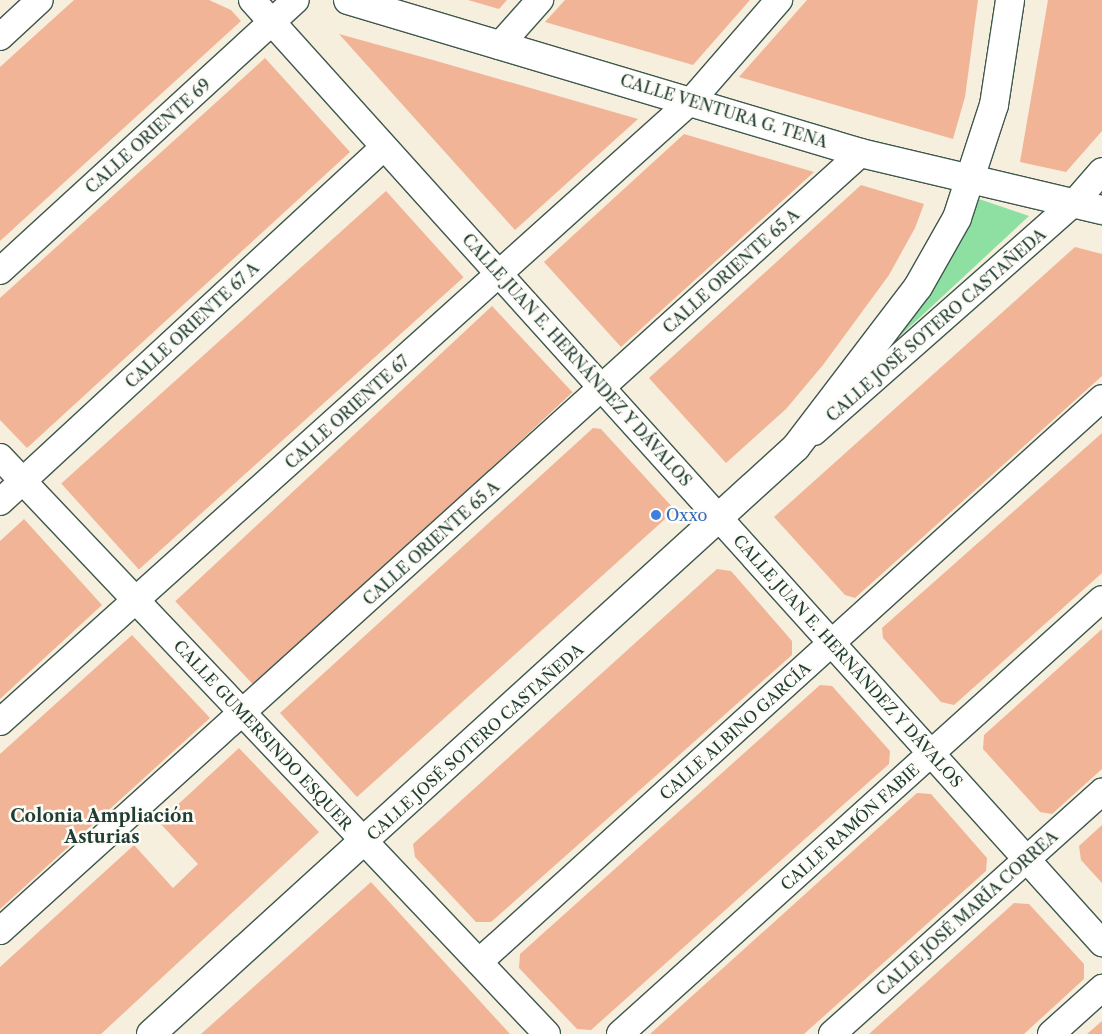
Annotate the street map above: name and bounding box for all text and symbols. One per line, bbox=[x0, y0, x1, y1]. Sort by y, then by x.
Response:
street label: CALLE VENTURA G. TENA bbox=[617, 70, 831, 152]
street label: CALLE ORIENTE 69 bbox=[82, 75, 214, 197]
street label: CALLE ORIENTE 65 A bbox=[659, 205, 803, 337]
street label: CALLE JOSÉ SOTERO CASTAÑEDA bbox=[822, 224, 1050, 426]
street label: CALLE JUAN E. HERNÁNDEZ Y DÁVALOS bbox=[458, 229, 696, 491]
street label: CALLE ORIENTE 67 A bbox=[121, 258, 263, 392]
street label: CALLE ORIENTE 67 bbox=[281, 351, 413, 473]
street label: CALLE ORIENTE 65 A bbox=[359, 477, 503, 609]
place label: Oxxo bbox=[666, 505, 707, 525]
marker: Oxxo bbox=[650, 509, 662, 521]
street label: CALLE JUAN E. HERNÁNDEZ Y DÁVALOS bbox=[729, 530, 967, 792]
street label: CALLE GUMERSINDO ESQUER bbox=[170, 636, 356, 834]
street label: CALLE JOSÉ SOTERO CASTAÑEDA bbox=[363, 640, 587, 844]
street label: CALLE ALBINO GARCÍA bbox=[655, 658, 815, 804]
street label: CALLE RAMÓN FABIE bbox=[777, 760, 923, 894]
district label: Colonia Ampliación Asturias bbox=[10, 806, 194, 849]
street label: CALLE JOSÉ MARÍA CORREA bbox=[872, 826, 1062, 1000]

